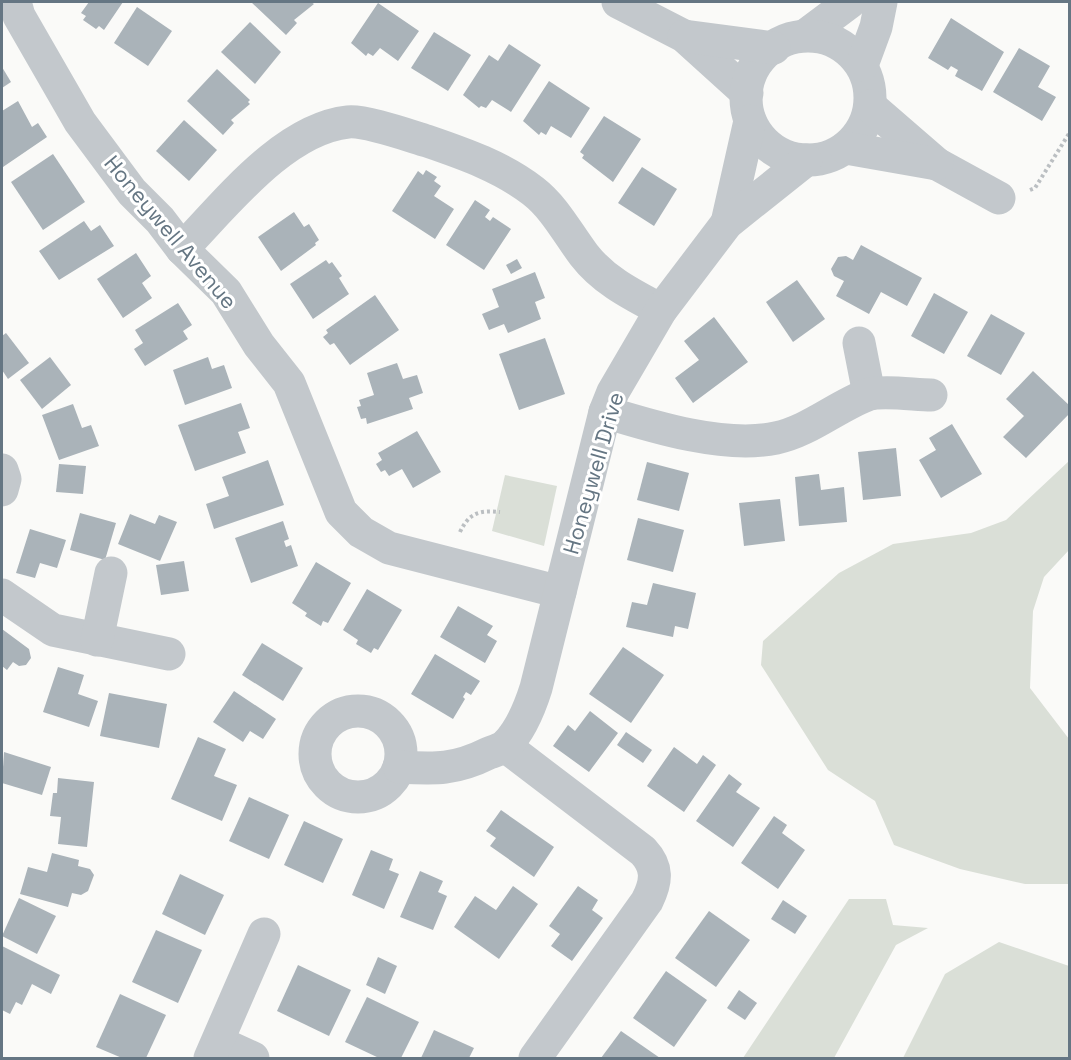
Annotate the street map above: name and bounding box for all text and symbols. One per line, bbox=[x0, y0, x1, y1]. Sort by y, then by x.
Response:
street label: Honeywell Avenue bbox=[98, 149, 244, 315]
street label: Honeywell Drive bbox=[556, 389, 630, 557]

